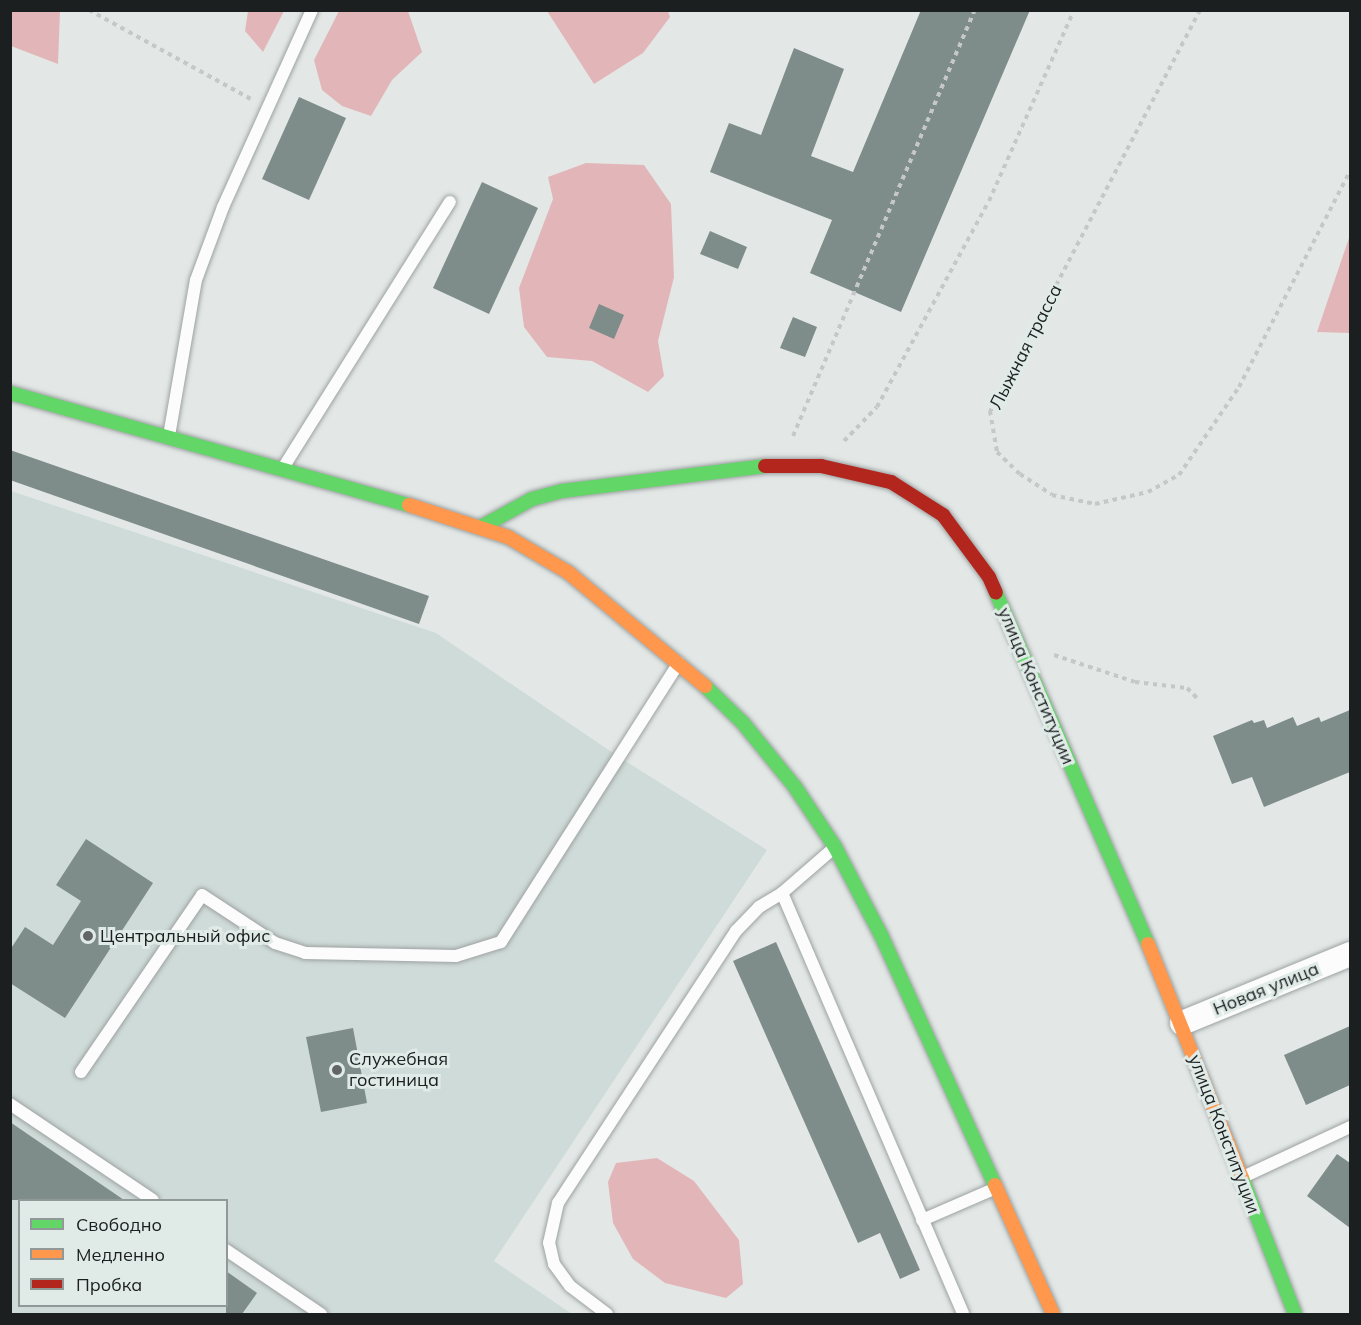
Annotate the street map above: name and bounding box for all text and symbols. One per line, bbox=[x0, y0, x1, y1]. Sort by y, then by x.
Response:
street label: Лыжная трасса bbox=[985, 281, 1067, 413]
street label: улица Конституции bbox=[993, 604, 1079, 768]
place label: Центральный офис bbox=[100, 925, 270, 947]
marker: Центральный офис bbox=[81, 929, 95, 943]
street label: Новая улица bbox=[1210, 958, 1322, 1020]
place label: Служебная гостиница bbox=[349, 1049, 448, 1092]
street label: улица Конституции bbox=[1184, 1051, 1264, 1217]
marker: Служебная гостиница bbox=[330, 1063, 344, 1077]
legend bbox=[18, 1199, 228, 1307]
text: Свободно bbox=[76, 1213, 162, 1236]
text: Медленно bbox=[76, 1243, 165, 1266]
text: Пробка bbox=[76, 1273, 142, 1296]

